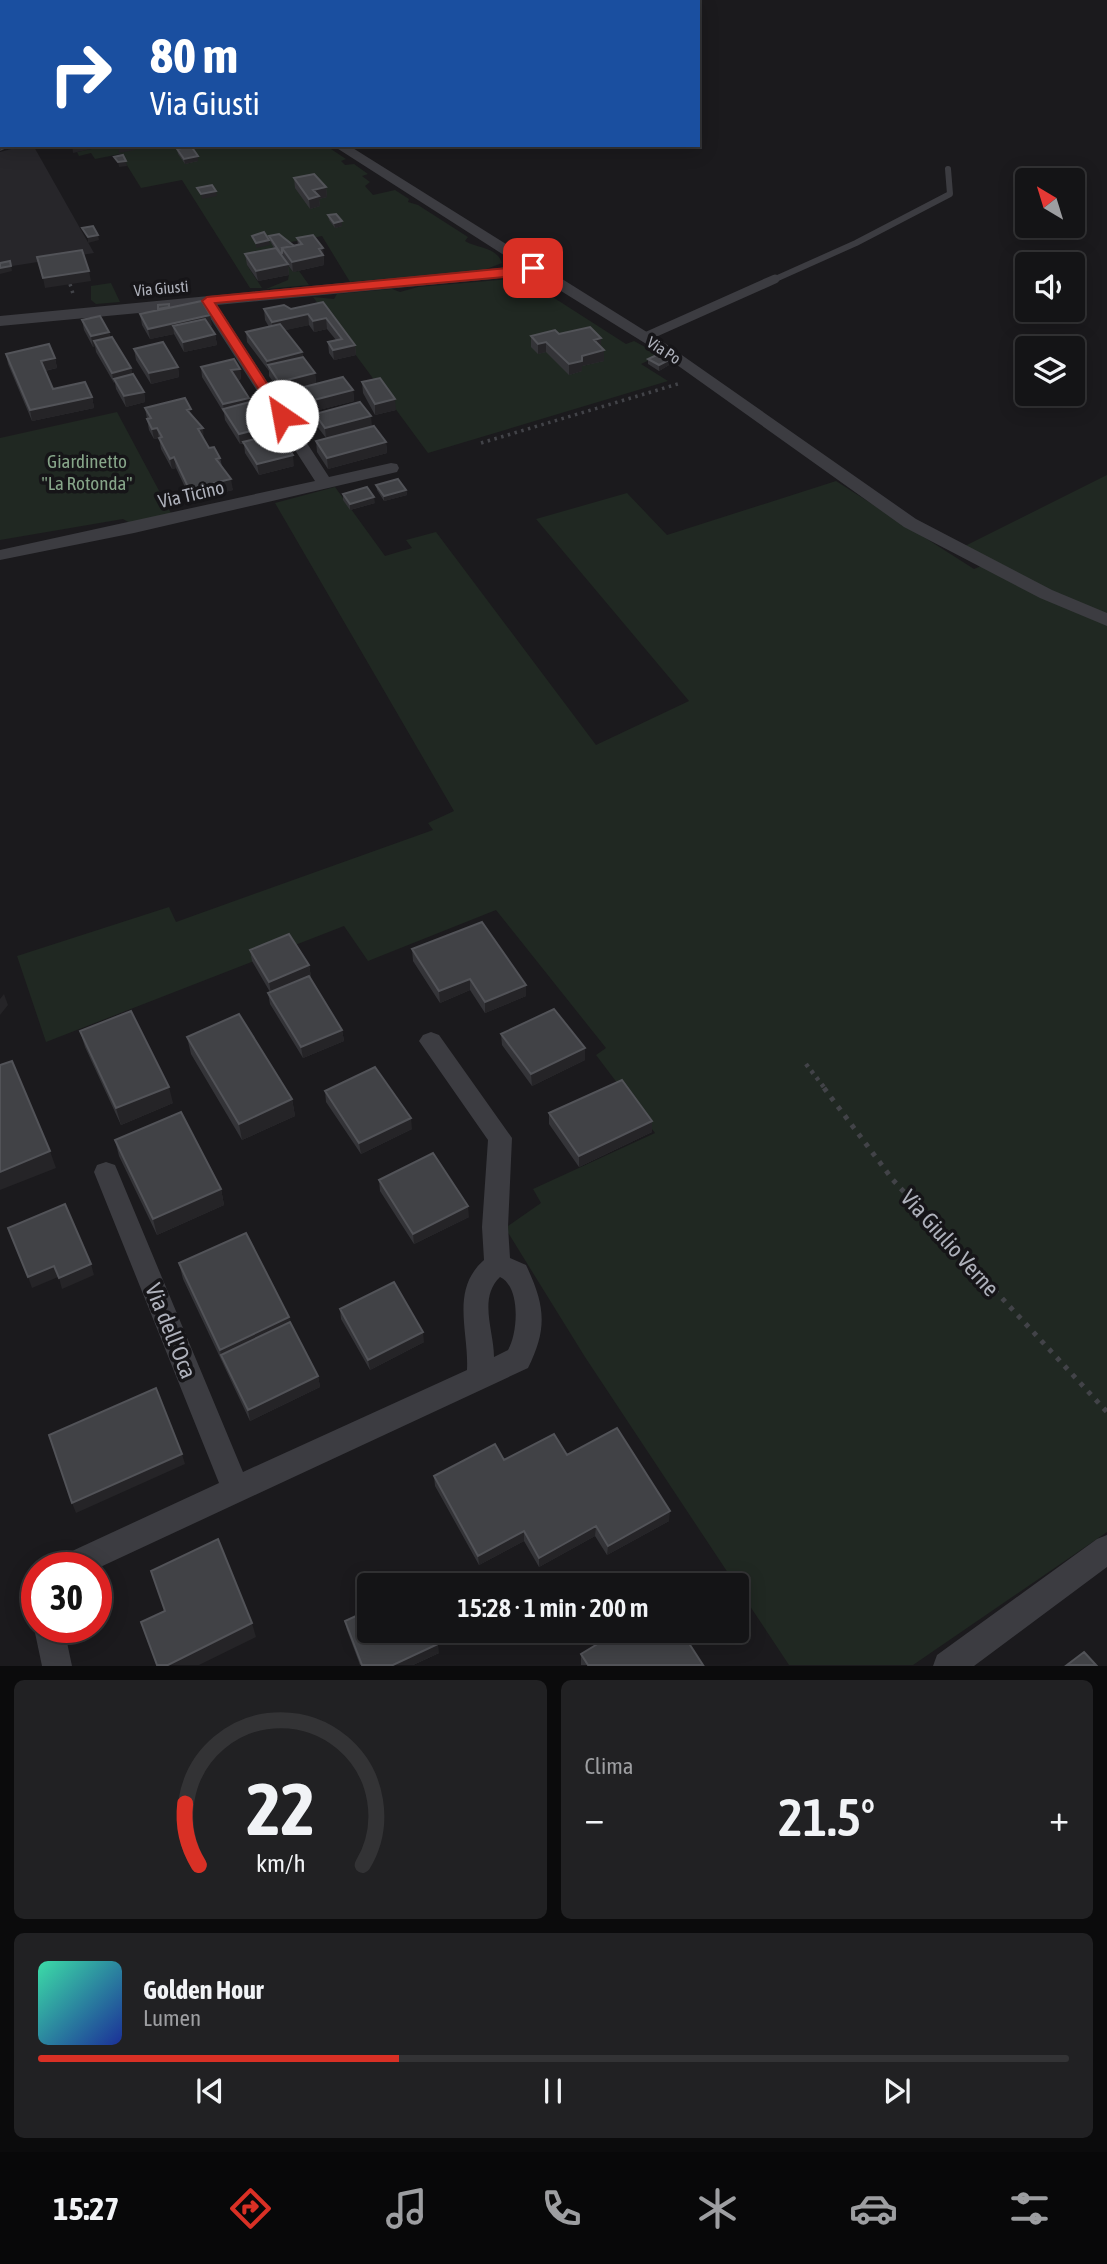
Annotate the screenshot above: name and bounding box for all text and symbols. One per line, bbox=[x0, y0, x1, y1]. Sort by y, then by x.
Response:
text: 80 m bbox=[150, 27, 238, 83]
icon: right bbox=[35, 28, 126, 119]
text: Via Giusti bbox=[150, 85, 260, 122]
north arrow bbox=[1015, 168, 1085, 238]
map controls bbox=[1015, 168, 1085, 406]
pin bbox=[503, 238, 563, 298]
icon: arrive bbox=[514, 249, 552, 287]
button: sound bbox=[1015, 252, 1085, 322]
street label: Via Giusti bbox=[133, 277, 189, 299]
street label: Via Po bbox=[644, 333, 684, 367]
button: layers bbox=[1015, 336, 1085, 406]
position arrow bbox=[245, 379, 319, 453]
park label: Giardinetto "La Rotonda" bbox=[42, 450, 132, 494]
street label: Via Ticino bbox=[156, 476, 226, 512]
street label: Via Giulio Verne bbox=[896, 1185, 1004, 1301]
street label: Via dell'Oca bbox=[140, 1280, 202, 1382]
speed limit sign: 30 bbox=[21, 1552, 112, 1643]
text: 15:28 · 1 min · 200 m bbox=[458, 1593, 648, 1623]
text: Clima bbox=[585, 1753, 634, 1779]
text: 22 bbox=[246, 1768, 314, 1851]
text: 21.5° bbox=[778, 1787, 875, 1847]
text: − bbox=[585, 1796, 604, 1839]
text: + bbox=[1049, 1796, 1069, 1839]
text: km/h bbox=[255, 1849, 305, 1877]
text: Golden Hour bbox=[143, 1975, 263, 2005]
text: Lumen bbox=[143, 2005, 201, 2031]
icon: previous bbox=[191, 2072, 229, 2110]
icon: pause bbox=[534, 2072, 572, 2110]
icon: next bbox=[878, 2072, 916, 2110]
icon: directions bbox=[226, 2184, 275, 2233]
icon: music bbox=[382, 2184, 431, 2233]
icon: phone bbox=[537, 2184, 586, 2233]
icon: climate bbox=[693, 2184, 742, 2233]
icon: car bbox=[849, 2184, 898, 2233]
icon: filters bbox=[1005, 2184, 1054, 2233]
text: 15:27 bbox=[53, 2190, 119, 2227]

